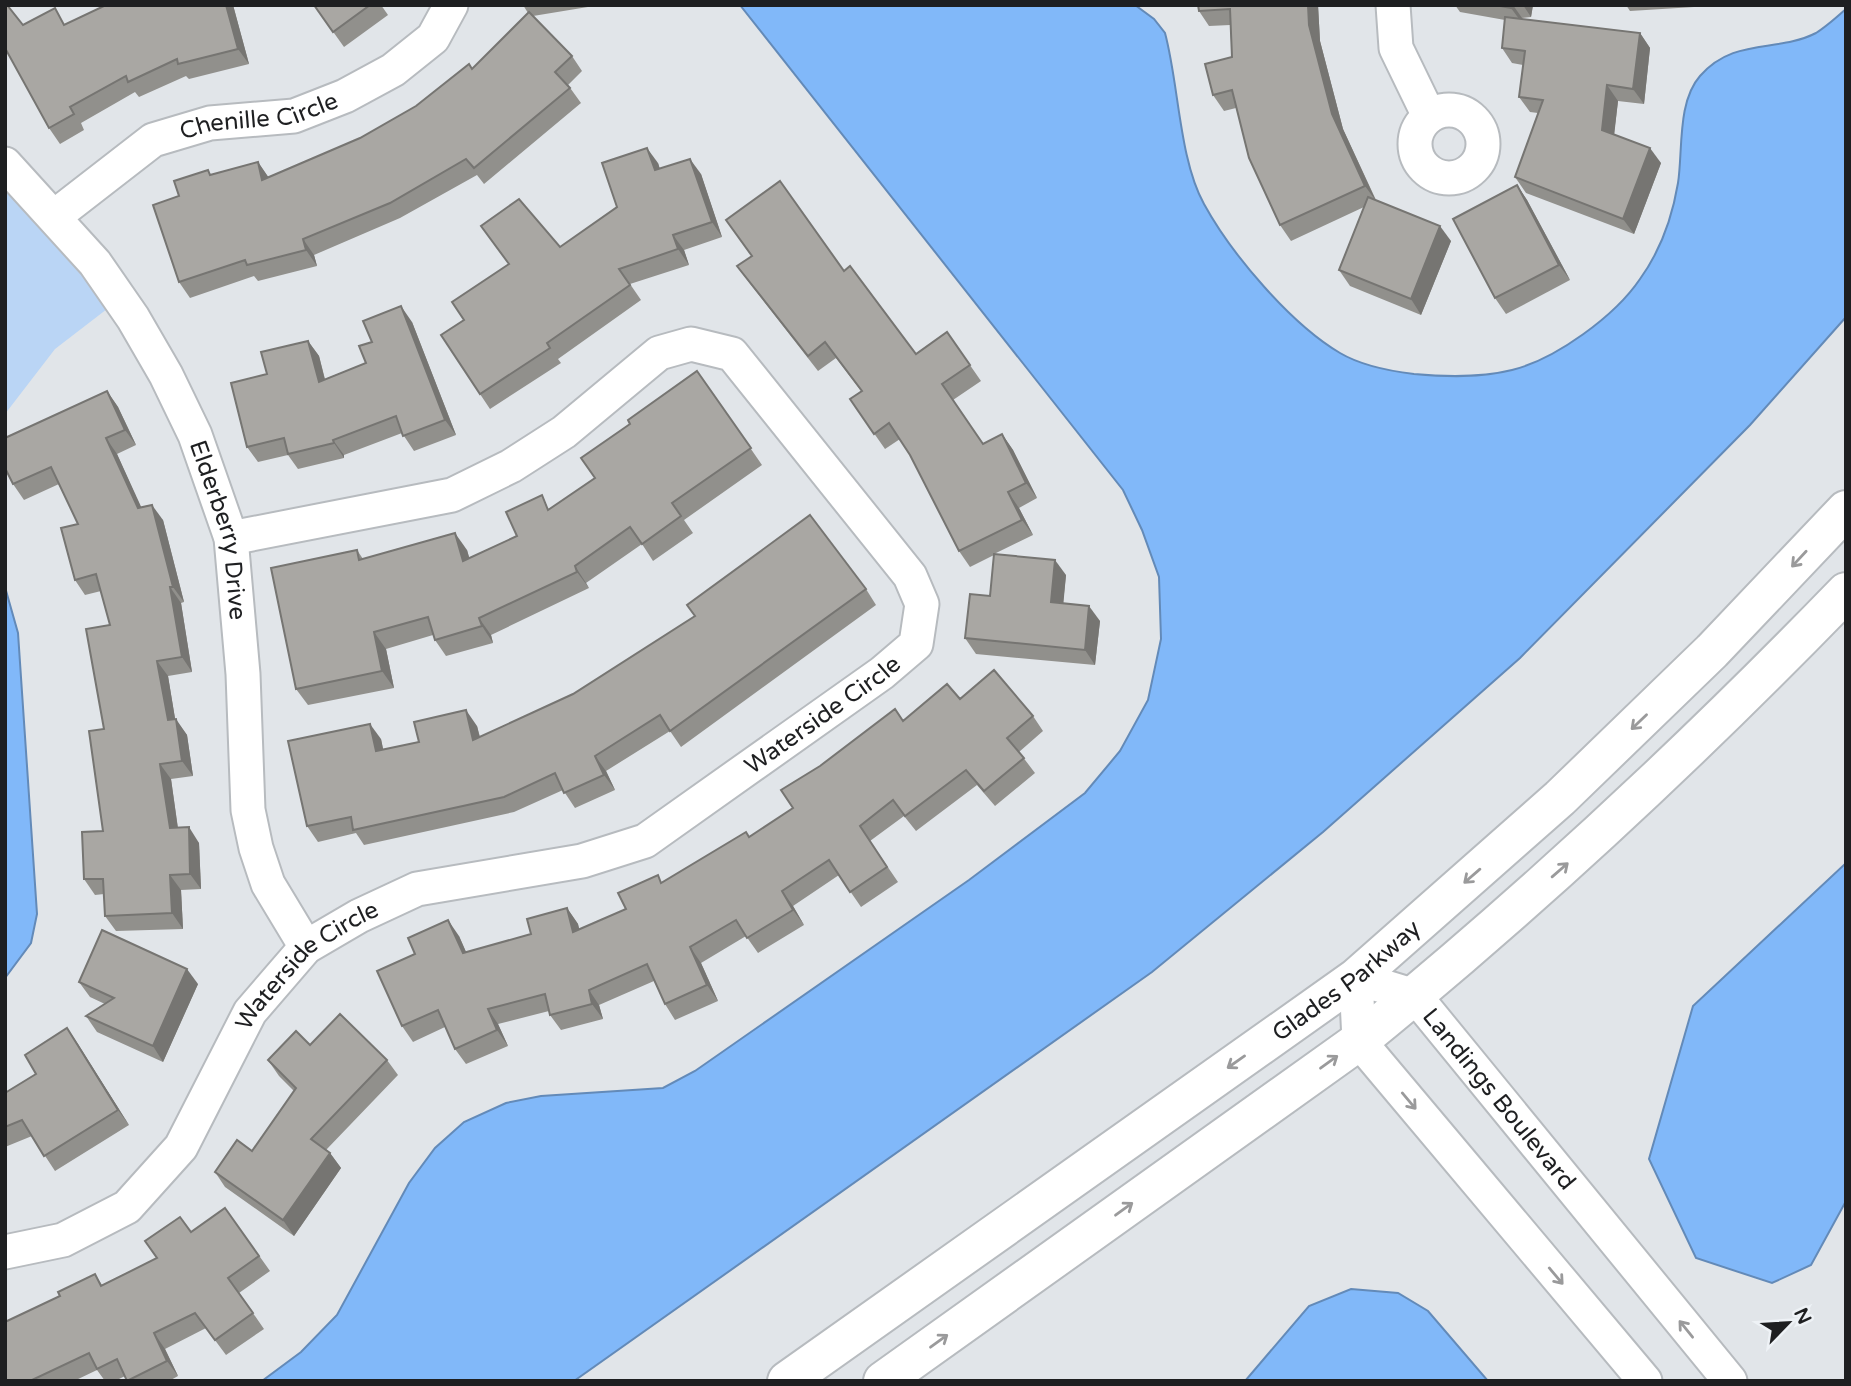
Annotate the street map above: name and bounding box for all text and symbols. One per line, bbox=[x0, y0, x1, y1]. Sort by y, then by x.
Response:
street label: Chenille Circle bbox=[176, 86, 342, 146]
street label: Elderberry Drive bbox=[183, 436, 253, 621]
one-way arrow bbox=[1790, 551, 1807, 568]
street label: Waterside Circle bbox=[739, 649, 906, 780]
one-way arrow bbox=[1631, 713, 1648, 730]
one-way arrow bbox=[1551, 862, 1569, 878]
one-way arrow bbox=[1463, 868, 1481, 884]
street label: Waterside Circle bbox=[229, 895, 383, 1035]
street label: Glades Parkway bbox=[1266, 913, 1426, 1047]
street label: Landings Boulevard bbox=[1416, 1002, 1582, 1196]
one-way arrow bbox=[1227, 1055, 1246, 1069]
one-way arrow bbox=[1319, 1055, 1338, 1070]
one-way arrow bbox=[1402, 1092, 1417, 1110]
one-way arrow bbox=[1114, 1202, 1133, 1216]
one-way arrow bbox=[1548, 1266, 1564, 1284]
north arrow bbox=[1753, 1288, 1823, 1358]
text: N bbox=[1789, 1305, 1816, 1328]
one-way arrow bbox=[1678, 1320, 1694, 1338]
one-way arrow bbox=[929, 1334, 948, 1348]

